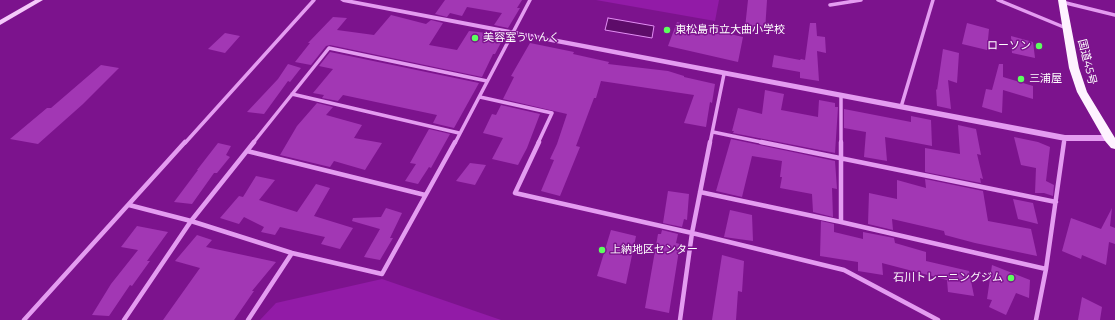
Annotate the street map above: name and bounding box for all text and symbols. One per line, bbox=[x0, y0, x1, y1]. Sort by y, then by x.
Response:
place label: 東松島市立大曲小学校 bbox=[675, 23, 785, 37]
marker: 東松島市立大曲小学校 bbox=[662, 25, 672, 35]
place label: 美容室ういんく bbox=[483, 31, 560, 45]
marker: 美容室ういんく bbox=[470, 33, 480, 43]
street label: 国道45号 bbox=[1075, 38, 1099, 86]
place label: ローソン bbox=[987, 39, 1031, 53]
marker: ローソン bbox=[1034, 41, 1044, 51]
place label: 三浦屋 bbox=[1029, 72, 1062, 86]
marker: 三浦屋 bbox=[1016, 74, 1026, 84]
place label: 上納地区センター bbox=[610, 243, 698, 257]
marker: 上納地区センター bbox=[597, 245, 607, 255]
place label: 石川トレーニングジム bbox=[893, 271, 1003, 285]
marker: 石川トレーニングジム bbox=[1006, 273, 1016, 283]

